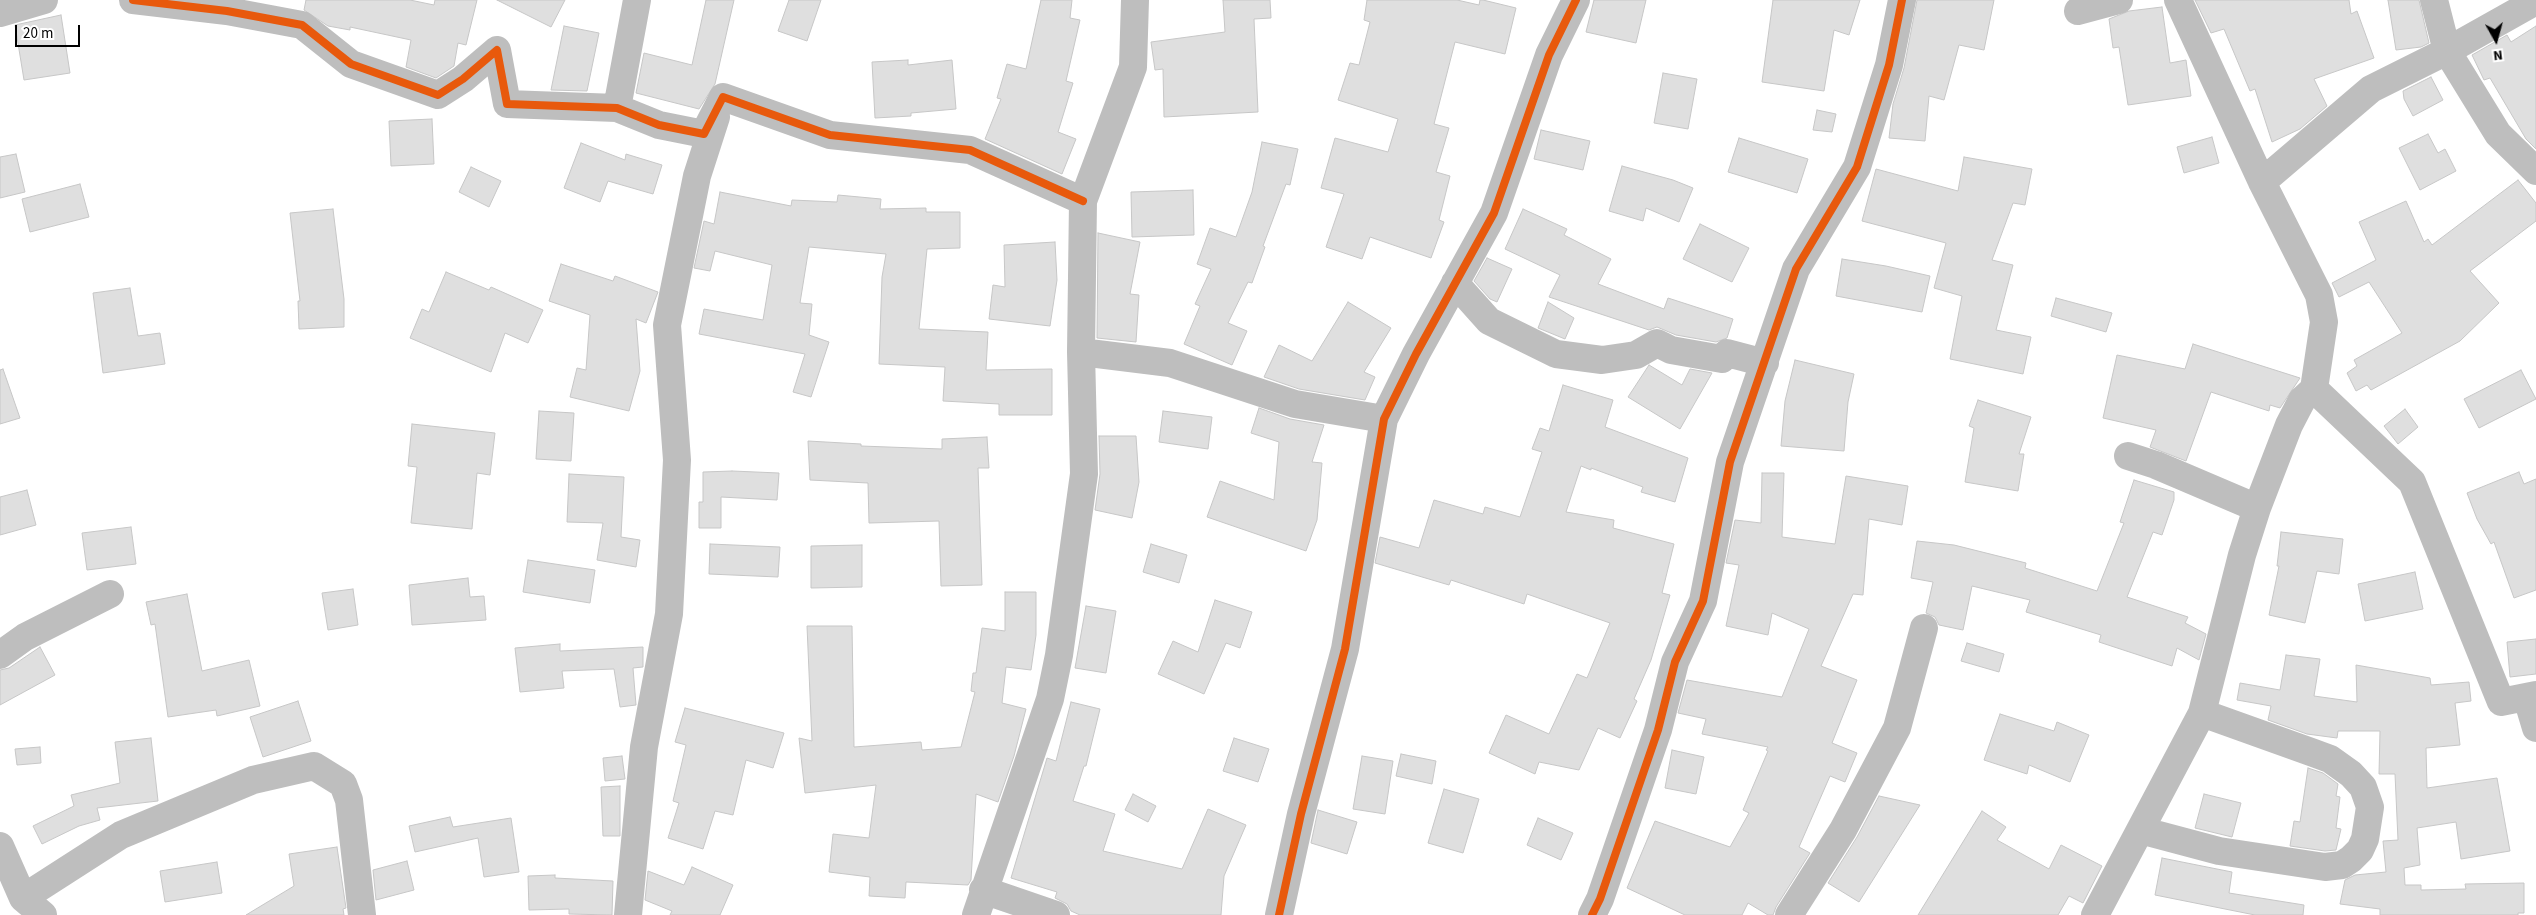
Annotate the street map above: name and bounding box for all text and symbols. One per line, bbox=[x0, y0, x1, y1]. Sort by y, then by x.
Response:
scale bar bbox=[18, 15, 82, 47]
north arrow bbox=[2471, 15, 2521, 65]
text: 20 m bbox=[23, 23, 53, 44]
text: N bbox=[2492, 44, 2504, 65]

